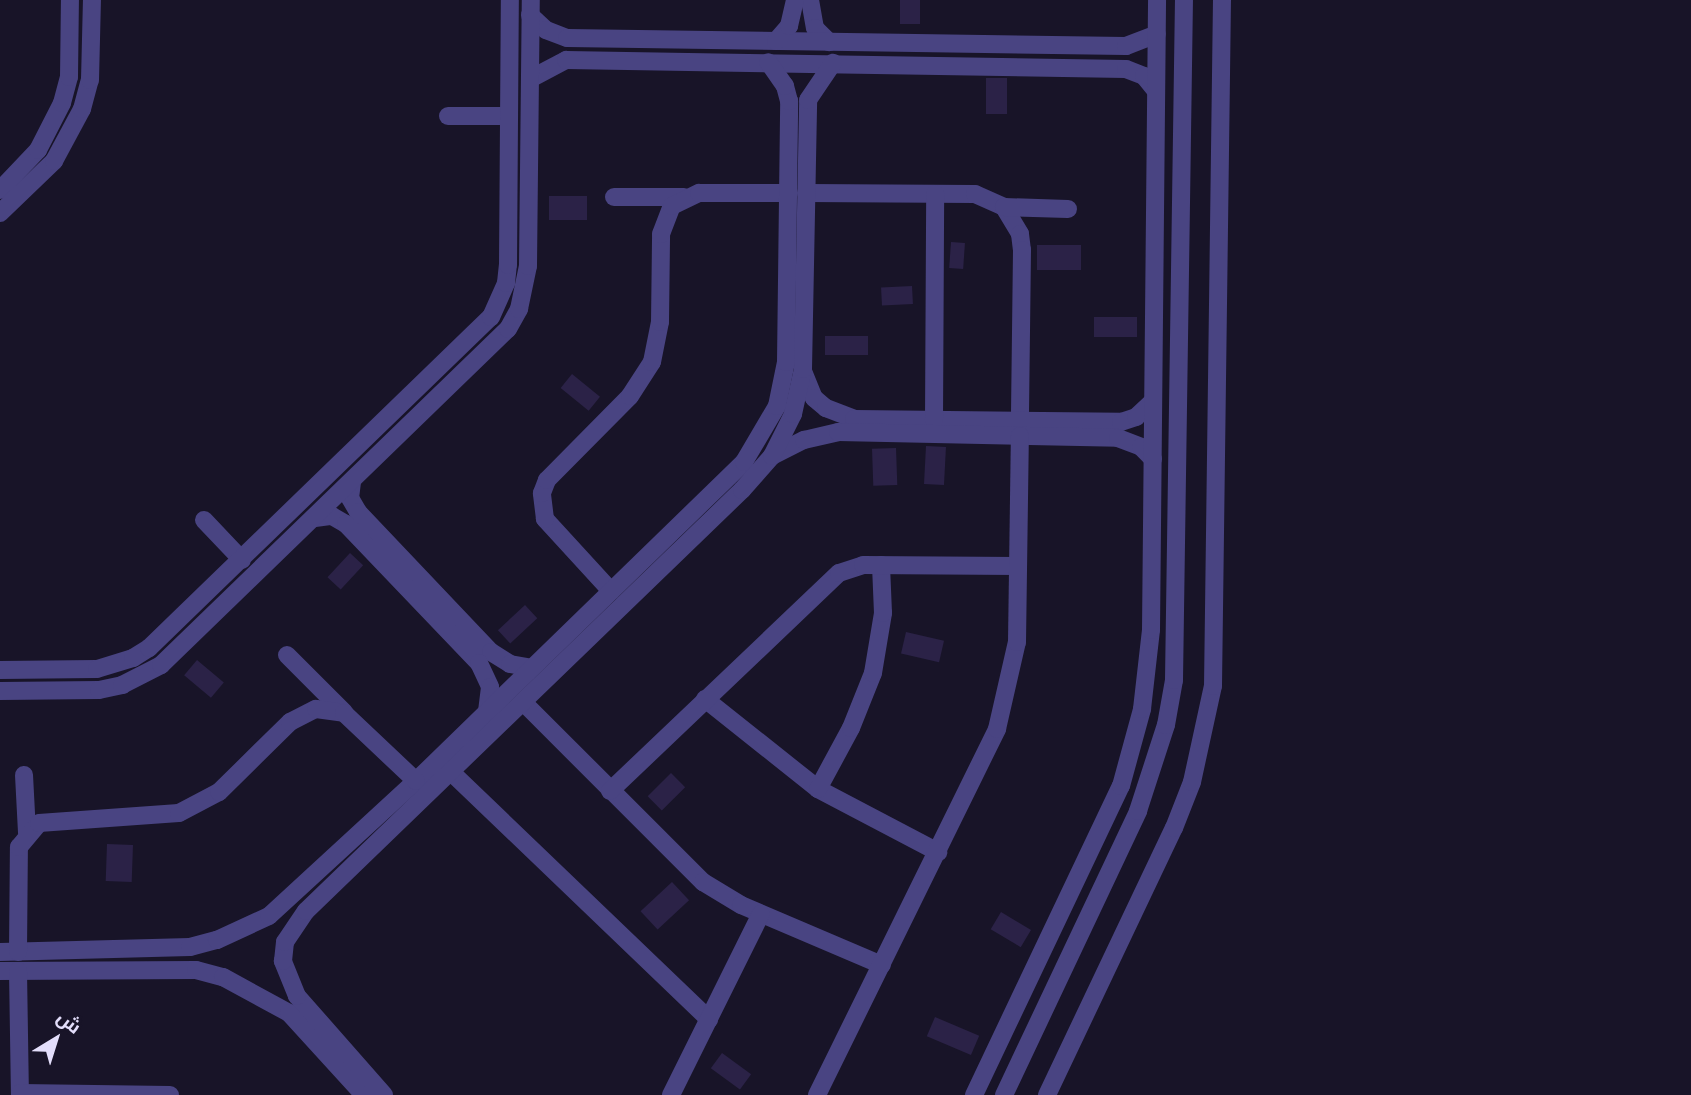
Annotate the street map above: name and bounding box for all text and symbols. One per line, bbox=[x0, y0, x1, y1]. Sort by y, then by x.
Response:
north arrow bbox=[21, 1004, 91, 1074]
text: ش bbox=[51, 1004, 87, 1040]

